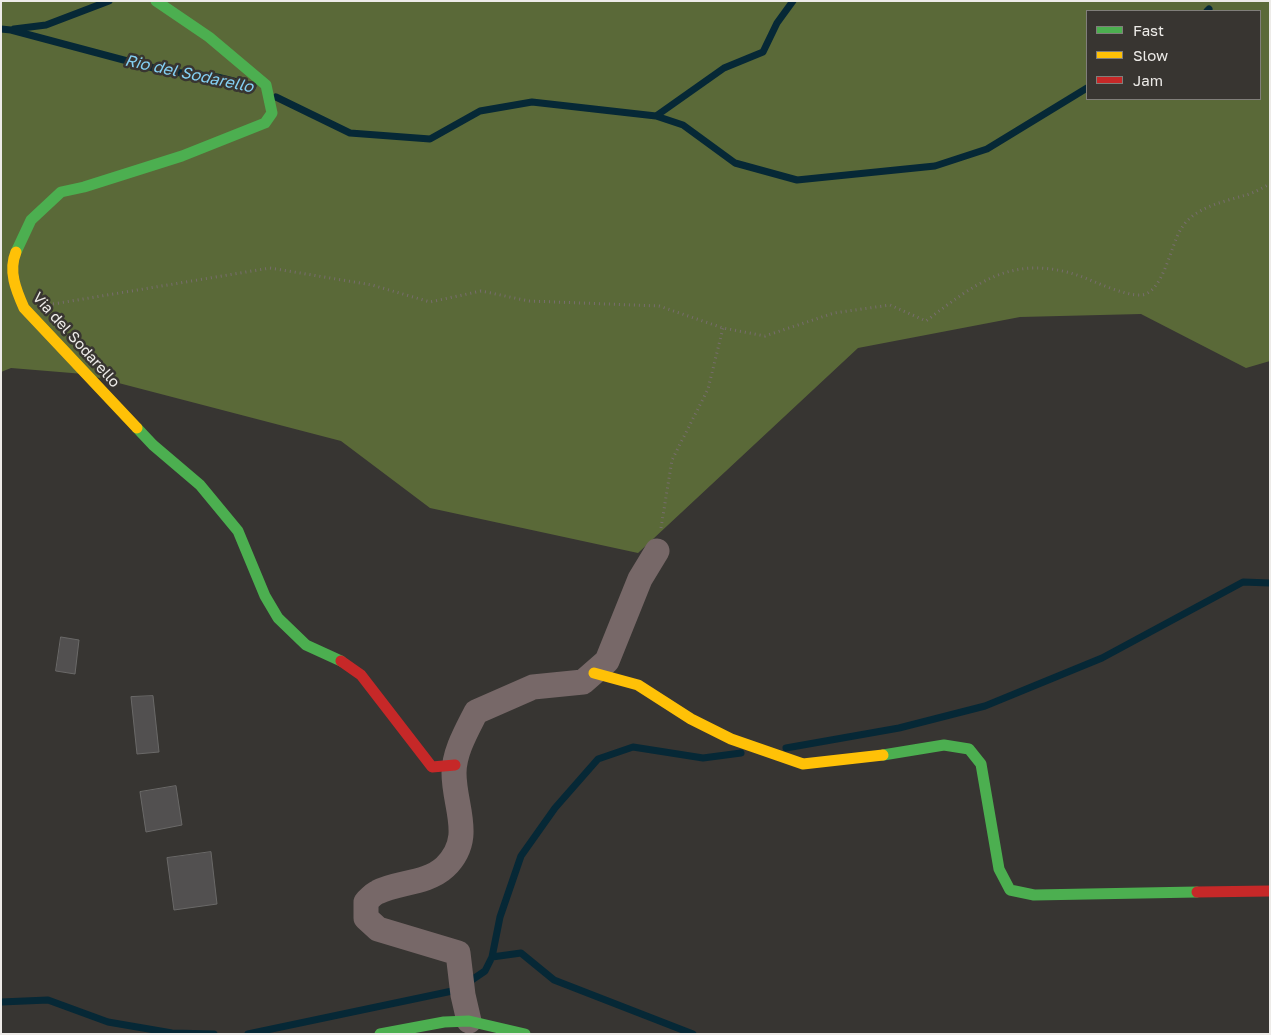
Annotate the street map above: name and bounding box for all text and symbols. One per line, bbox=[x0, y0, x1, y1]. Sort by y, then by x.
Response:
legend bbox=[1086, 10, 1261, 100]
text: Fast bbox=[1133, 21, 1164, 39]
text: Slow bbox=[1133, 46, 1168, 64]
water label: Rio del Sodarello bbox=[123, 51, 255, 97]
text: Jam bbox=[1133, 71, 1163, 89]
street label: Via del Sodarello bbox=[29, 289, 123, 391]

